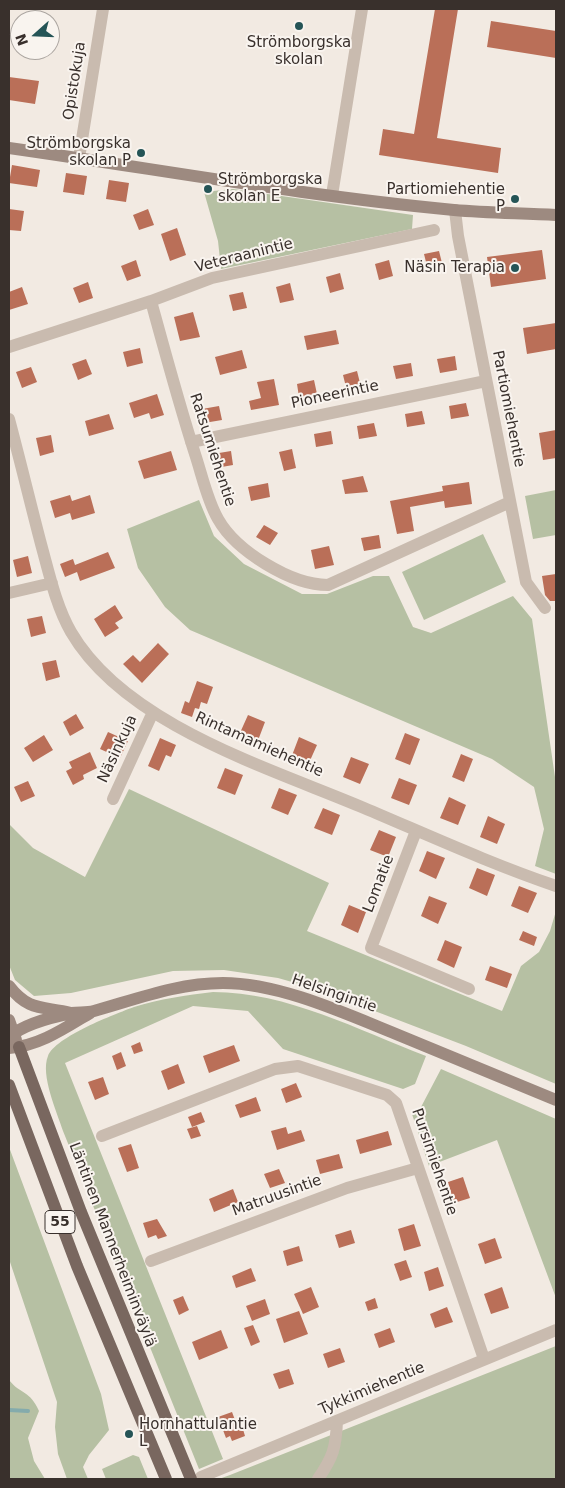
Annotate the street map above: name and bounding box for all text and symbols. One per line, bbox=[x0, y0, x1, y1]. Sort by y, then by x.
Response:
north arrow bbox=[10, 10, 60, 60]
marker: Strömborgska skolan bbox=[293, 20, 305, 32]
text: N bbox=[12, 32, 31, 48]
place label: Strömborgska skolan bbox=[247, 34, 351, 69]
street label: Opistokuja bbox=[60, 40, 90, 122]
place label: Strömborgska skolan P bbox=[26, 135, 131, 170]
marker: Strömborgska skolan P bbox=[135, 147, 147, 159]
place label: Strömborgska skolan E bbox=[218, 171, 323, 206]
place label: Partiomiehentie P bbox=[387, 181, 505, 216]
marker: Strömborgska skolan E bbox=[202, 183, 214, 195]
marker: Partiomiehentie P bbox=[509, 193, 521, 205]
street label: Veteraanintie bbox=[193, 235, 295, 277]
place label: Näsin Terapia bbox=[404, 259, 505, 277]
marker: Näsin Terapia bbox=[509, 262, 521, 274]
street label: Partiomiehentie bbox=[488, 349, 528, 469]
street label: Pioneerintie bbox=[290, 377, 380, 413]
street label: Ratsumiehentie bbox=[185, 391, 239, 509]
street label: Rintamamiehentie bbox=[192, 709, 326, 781]
street label: Näsinkuja bbox=[94, 712, 142, 786]
street label: Lomatie bbox=[360, 853, 398, 915]
street label: Helsingintie bbox=[289, 971, 379, 1017]
street label: Pursimiehentie bbox=[407, 1106, 461, 1218]
street label: Läntinen Mannerheiminväylä bbox=[65, 1140, 159, 1350]
street label: Matruusintie bbox=[230, 1171, 324, 1221]
road number: 55 bbox=[45, 1210, 75, 1234]
street label: Tykkimiehentie bbox=[317, 1359, 427, 1419]
place label: Hornhattulantie L bbox=[139, 1416, 257, 1451]
marker: Hornhattulantie L bbox=[123, 1428, 135, 1440]

